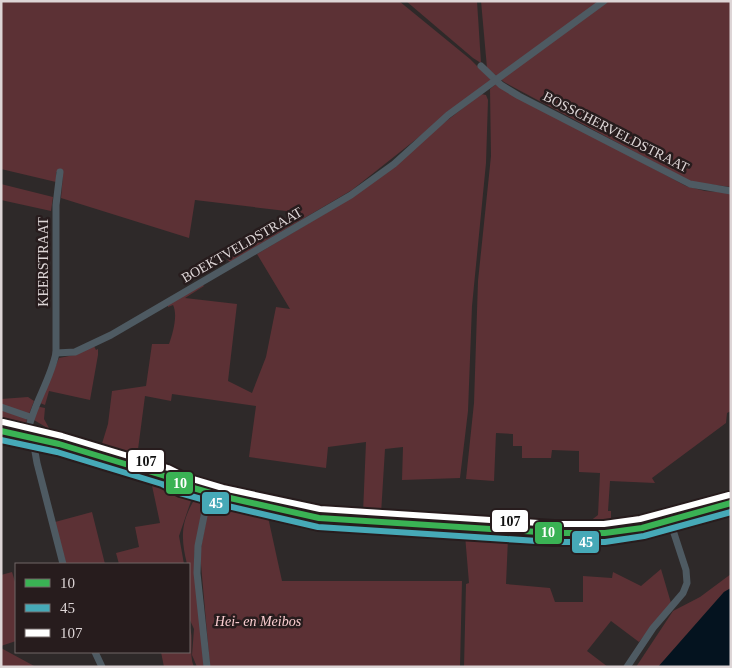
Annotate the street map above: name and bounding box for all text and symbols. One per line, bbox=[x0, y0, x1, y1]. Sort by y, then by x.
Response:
street label: BOSSCHERVELDSTRAAT bbox=[541, 89, 692, 176]
street label: BOEKTVELDSTRAAT bbox=[179, 204, 305, 286]
street label: KEERSTRAAT bbox=[36, 217, 51, 307]
line badge: 107 bbox=[127, 449, 165, 473]
text: 107 bbox=[136, 454, 157, 469]
line badge: 10 bbox=[165, 471, 194, 495]
text: 10 bbox=[173, 476, 187, 491]
line badge: 45 bbox=[201, 491, 230, 515]
text: 45 bbox=[209, 496, 223, 511]
line badge: 107 bbox=[491, 509, 529, 533]
text: 107 bbox=[500, 514, 521, 529]
line badge: 10 bbox=[534, 521, 563, 545]
text: 10 bbox=[541, 525, 555, 540]
line badge: 45 bbox=[571, 530, 600, 554]
text: 45 bbox=[579, 535, 593, 550]
legend bbox=[15, 563, 190, 653]
text: 10 bbox=[60, 575, 75, 591]
text: 45 bbox=[60, 600, 75, 616]
park label: Hei- en Meibos bbox=[214, 614, 302, 629]
text: 107 bbox=[60, 625, 83, 641]

